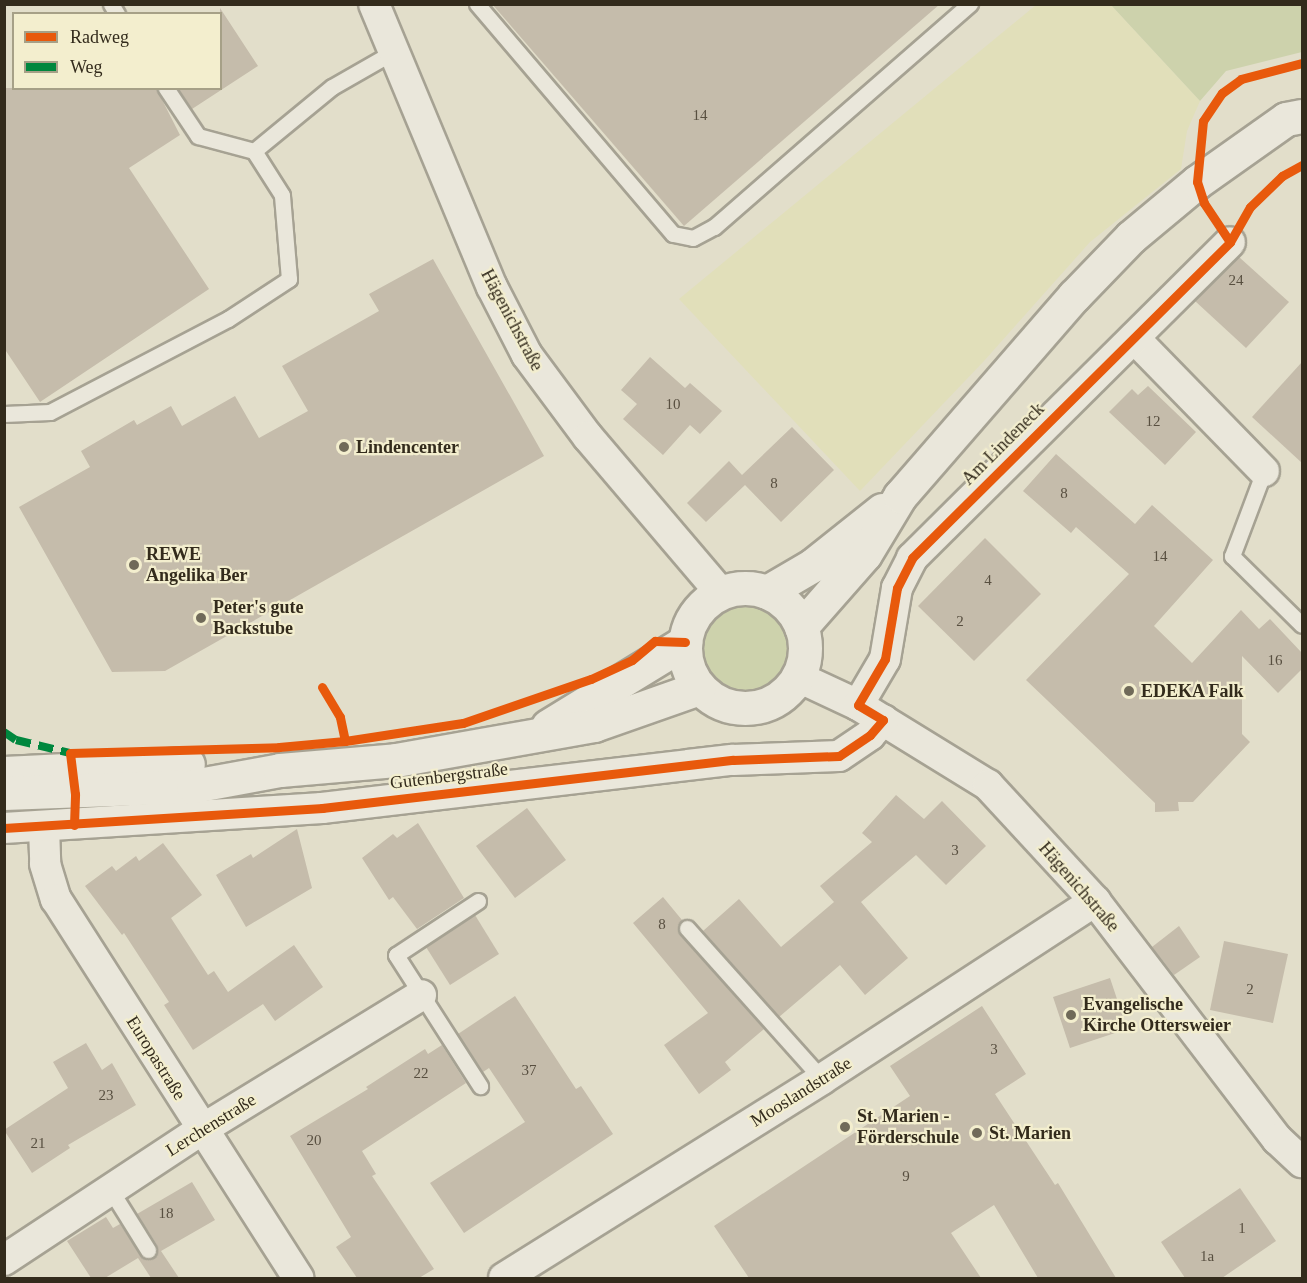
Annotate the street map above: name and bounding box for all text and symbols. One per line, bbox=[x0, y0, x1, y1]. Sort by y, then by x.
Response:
legend bbox=[12, 12, 222, 90]
text: Radweg bbox=[70, 27, 129, 47]
text: Weg bbox=[70, 57, 103, 77]
house number: 14 bbox=[692, 107, 708, 125]
street label: Hägenichstraße bbox=[476, 266, 548, 374]
house number: 24 bbox=[1228, 272, 1244, 290]
house number: 10 bbox=[666, 396, 680, 414]
street label: Am Lindeneck bbox=[957, 398, 1049, 490]
house number: 12 bbox=[1146, 413, 1160, 431]
place label: Lindencenter bbox=[356, 436, 459, 458]
marker: Lindencenter bbox=[337, 440, 351, 454]
house number: 8 bbox=[770, 475, 778, 493]
house number: 8 bbox=[1060, 485, 1068, 503]
place label: REWE Angelika Ber bbox=[146, 544, 247, 586]
house number: 14 bbox=[1152, 548, 1168, 566]
marker: REWE Angelika Ber bbox=[127, 558, 141, 572]
house number: 4 bbox=[984, 572, 992, 590]
place label: Peter's gute Backstube bbox=[213, 597, 303, 640]
marker: Peter's gute Backstube bbox=[194, 611, 208, 625]
house number: 2 bbox=[956, 613, 964, 631]
house number: 16 bbox=[1268, 652, 1282, 670]
place label: EDEKA Falk bbox=[1141, 680, 1245, 702]
marker: EDEKA Falk bbox=[1122, 684, 1136, 698]
street label: Gutenbergstraße bbox=[389, 758, 509, 794]
street label: Hägenichstraße bbox=[1034, 838, 1124, 936]
house number: 3 bbox=[951, 842, 959, 860]
house number: 8 bbox=[658, 916, 666, 934]
house number: 2 bbox=[1246, 981, 1254, 999]
place label: Evangelische Kirche Ottersweier bbox=[1083, 994, 1231, 1036]
marker: Evangelische Kirche Ottersweier bbox=[1064, 1008, 1078, 1022]
street label: Europastraße bbox=[122, 1012, 190, 1104]
house number: 3 bbox=[990, 1041, 998, 1059]
street label: Mooslandstraße bbox=[747, 1052, 855, 1132]
house number: 37 bbox=[522, 1062, 536, 1080]
house number: 22 bbox=[414, 1065, 428, 1083]
house number: 23 bbox=[98, 1087, 114, 1105]
street label: Lerchenstraße bbox=[162, 1089, 260, 1161]
place label: St. Marien - Förderschule bbox=[857, 1106, 959, 1148]
marker: St. Marien - Förderschule bbox=[838, 1120, 852, 1134]
place label: St. Marien bbox=[989, 1122, 1071, 1144]
marker: St. Marien bbox=[970, 1126, 984, 1140]
house number: 20 bbox=[306, 1132, 322, 1150]
house number: 21 bbox=[30, 1135, 46, 1153]
house number: 9 bbox=[902, 1168, 910, 1186]
house number: 18 bbox=[158, 1205, 174, 1223]
house number: 1 bbox=[1238, 1220, 1246, 1238]
house number: 1a bbox=[1200, 1248, 1214, 1266]

